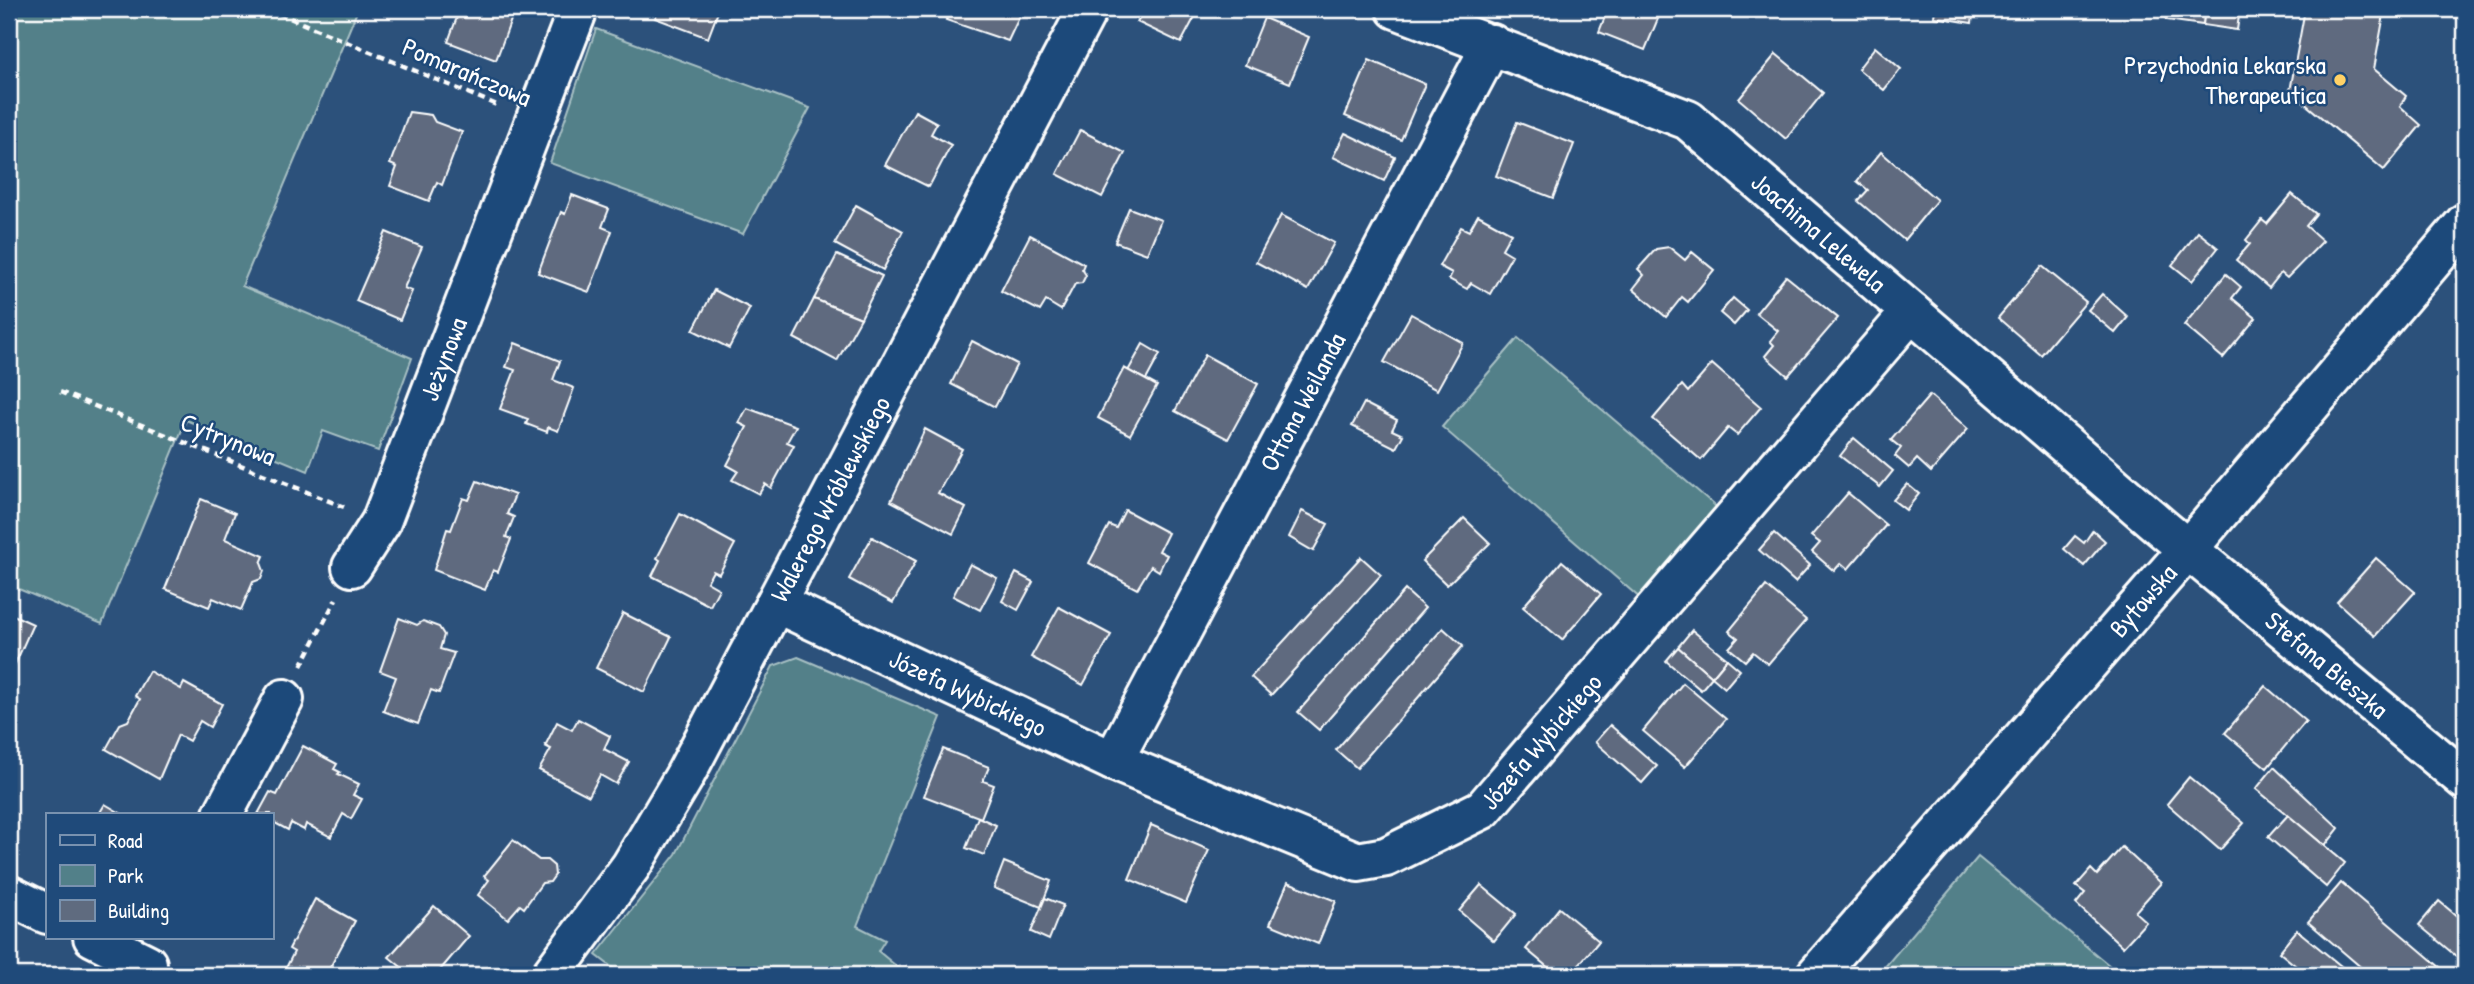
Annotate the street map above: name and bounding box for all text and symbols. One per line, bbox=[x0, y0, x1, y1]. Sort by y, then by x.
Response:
street label: Pomarańczowa bbox=[397, 29, 537, 114]
place label: Przychodnia Lekarska Therapeutica bbox=[2124, 47, 2326, 112]
marker: Przychodnia Lekarska Therapeutica bbox=[2332, 72, 2348, 88]
street label: Joachima Lelewela bbox=[1744, 164, 1894, 300]
street label: Jeżynowa bbox=[411, 312, 475, 406]
street label: Ottona Weilanda bbox=[1251, 326, 1353, 477]
street label: Walerego Wróblewskiego bbox=[761, 390, 898, 608]
street label: Cytrynowa bbox=[175, 404, 281, 473]
street label: Bytowska bbox=[2101, 556, 2184, 644]
street label: Stefana Bieszka bbox=[2258, 603, 2396, 726]
street label: Józefa Wybickiego bbox=[884, 641, 1052, 744]
street label: Józefa Wybickiego bbox=[1472, 665, 1609, 817]
legend bbox=[46, 813, 273, 939]
text: Road bbox=[108, 826, 142, 855]
text: Park bbox=[108, 861, 143, 890]
text: Building bbox=[108, 896, 169, 925]

